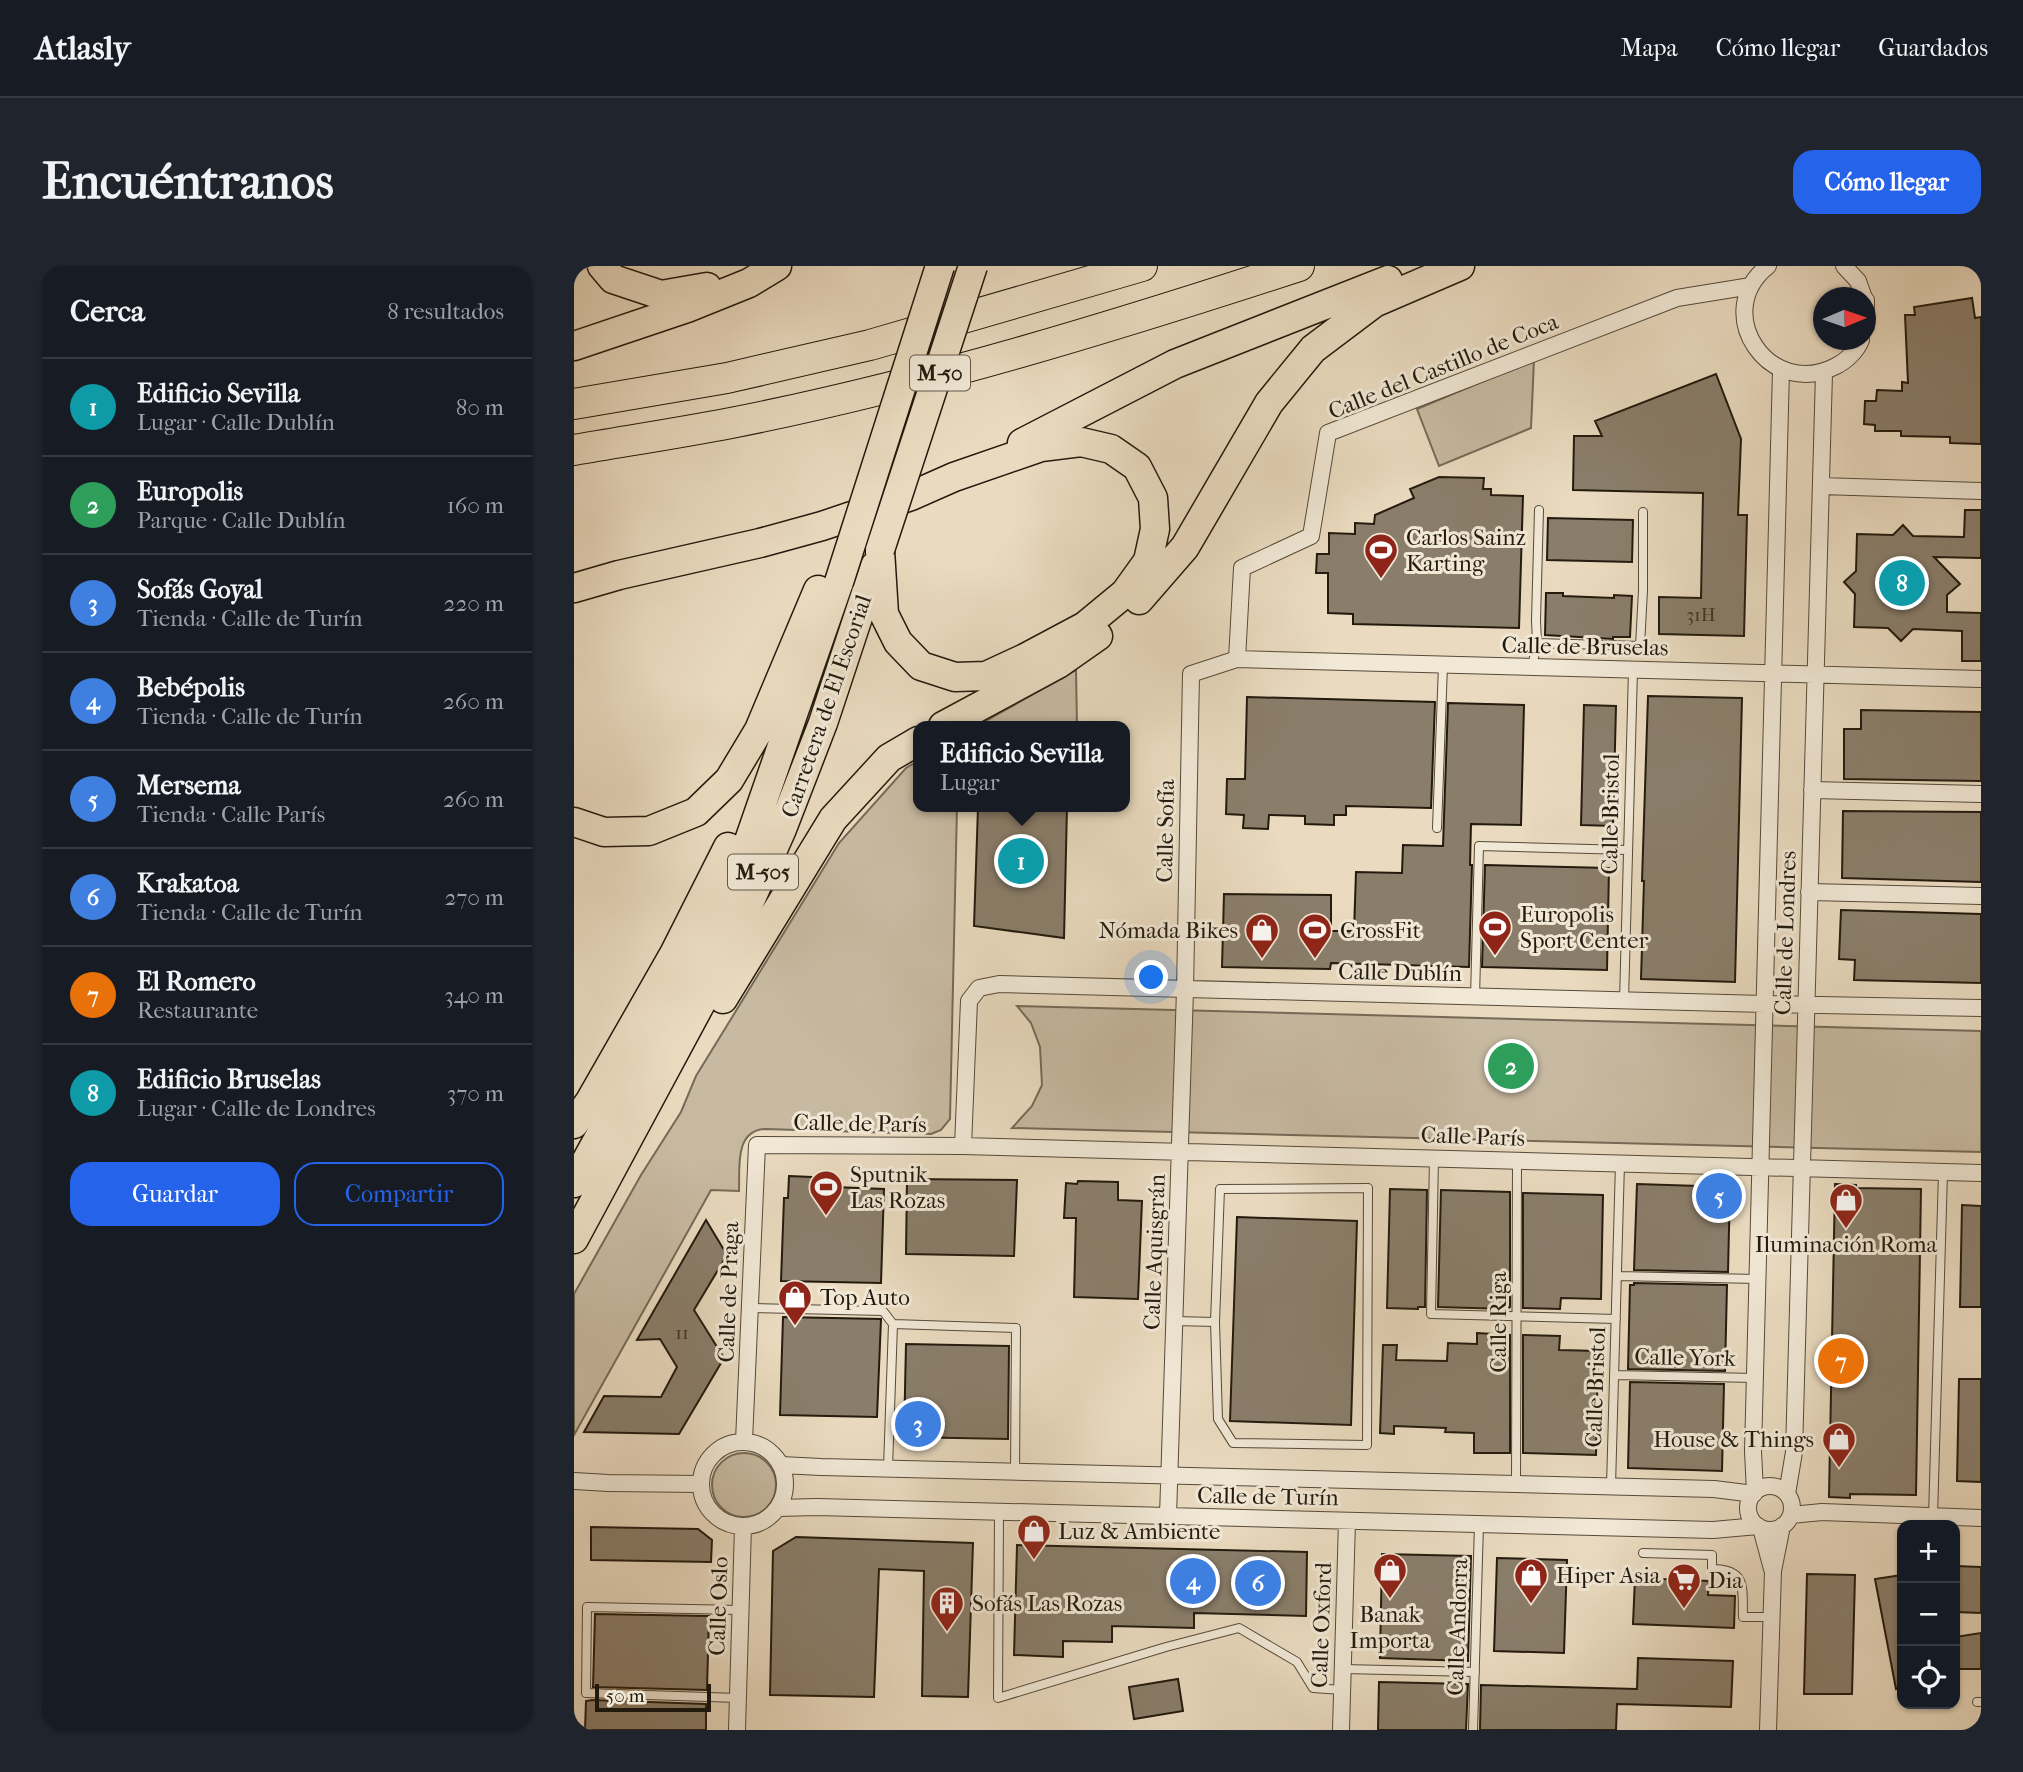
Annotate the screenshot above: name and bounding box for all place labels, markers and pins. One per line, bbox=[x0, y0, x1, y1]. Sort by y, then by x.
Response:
place label: Carlos Sainz Karting bbox=[1406, 524, 1526, 577]
sports icon: Carlos Sainz Karting bbox=[1362, 531, 1400, 580]
pin: 8 bbox=[1879, 557, 1925, 609]
pin: 1 bbox=[998, 835, 1044, 887]
place label: Europolis Sport Center bbox=[1520, 901, 1649, 954]
sports icon: Europolis Sport Center bbox=[1476, 908, 1514, 957]
shop icon: Nómada Bikes bbox=[1243, 911, 1281, 960]
sports icon: CrossFit bbox=[1296, 911, 1334, 960]
place label: Nómada Bikes bbox=[1098, 917, 1238, 944]
place label: CrossFit bbox=[1340, 917, 1421, 944]
pin: 2 bbox=[1488, 1040, 1534, 1092]
place label: Sputnik Las Rozas bbox=[850, 1161, 945, 1214]
sports icon: Sputnik Las Rozas bbox=[807, 1168, 845, 1217]
pin: 5 bbox=[1696, 1170, 1742, 1222]
shop icon: Iluminación Roma bbox=[1827, 1181, 1865, 1230]
place label: Iluminación Roma bbox=[1755, 1231, 1938, 1258]
shop icon: Top Auto bbox=[776, 1278, 814, 1327]
place label: Top Auto bbox=[820, 1284, 910, 1311]
pin: 7 bbox=[1818, 1335, 1864, 1387]
pin: 3 bbox=[895, 1398, 941, 1450]
shop icon: House & Things bbox=[1820, 1420, 1858, 1469]
place label: House & Things bbox=[1653, 1426, 1814, 1453]
shop icon: Luz & Ambiente bbox=[1015, 1512, 1053, 1561]
place label: Luz & Ambiente bbox=[1058, 1518, 1220, 1545]
shop icon: Banak Importa bbox=[1371, 1551, 1409, 1600]
pin: 4 bbox=[1170, 1555, 1216, 1607]
shop icon: Hiper Asia bbox=[1512, 1556, 1550, 1605]
pin: 6 bbox=[1235, 1557, 1281, 1609]
supermarket icon: Dia bbox=[1665, 1561, 1703, 1610]
place label: Hiper Asia bbox=[1556, 1562, 1661, 1589]
place label: Dia bbox=[1708, 1567, 1743, 1594]
building icon: Sofás Las Rozas bbox=[928, 1584, 966, 1633]
place label: Sofás Las Rozas bbox=[972, 1590, 1122, 1617]
place label: Banak Importa bbox=[1350, 1601, 1431, 1654]

